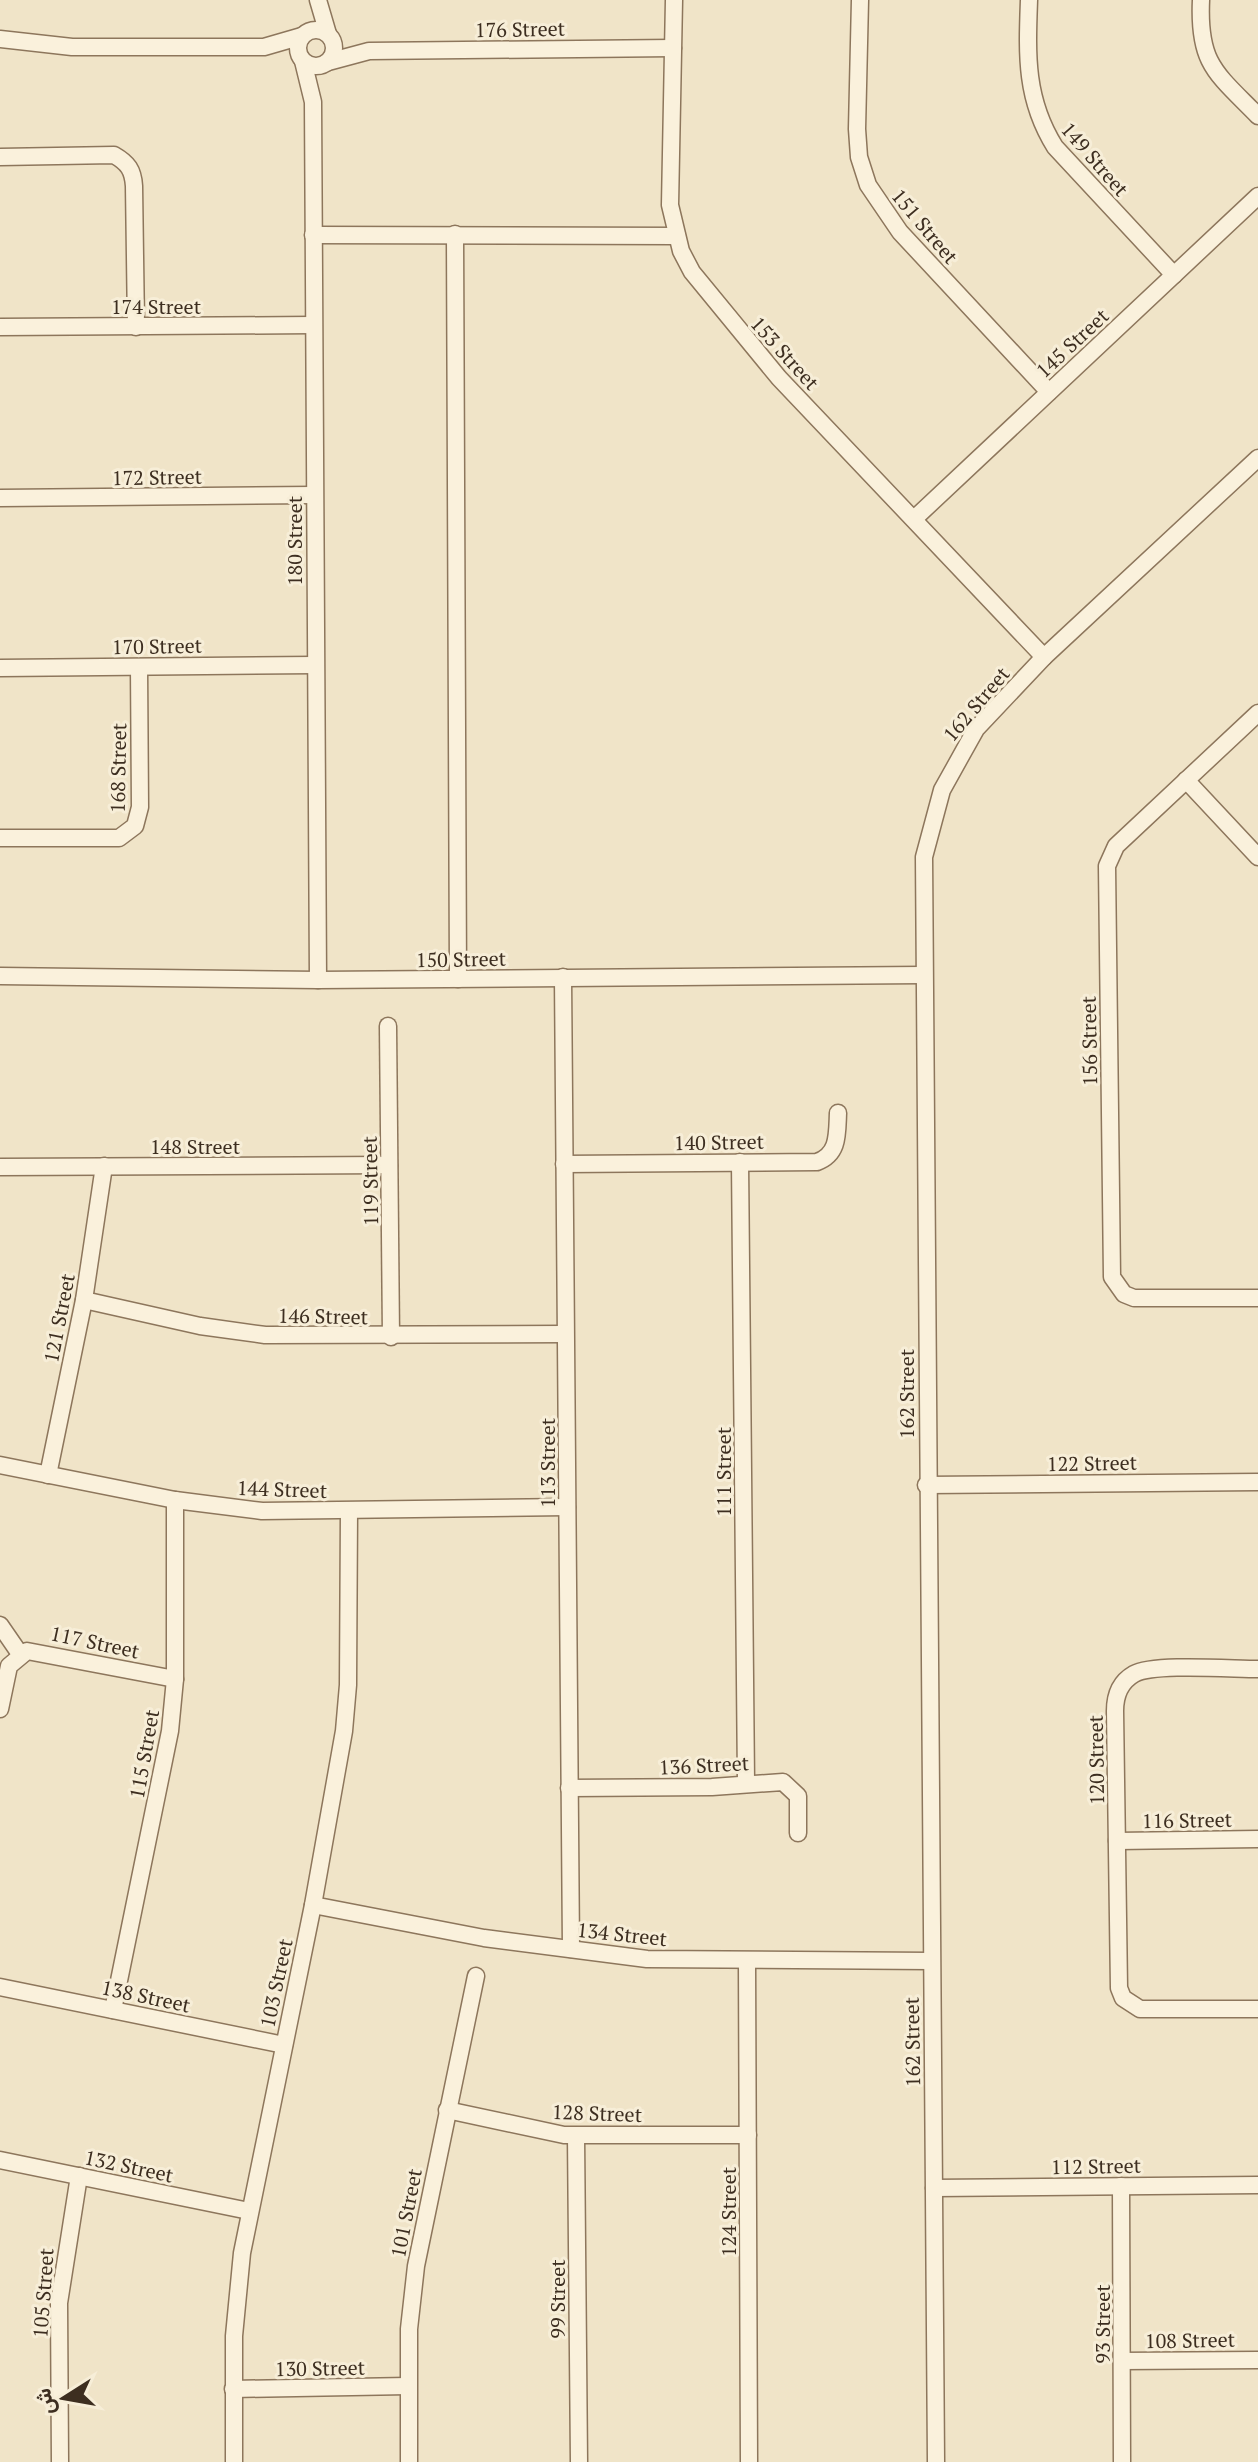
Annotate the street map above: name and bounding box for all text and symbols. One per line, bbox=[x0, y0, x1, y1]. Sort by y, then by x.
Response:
street label: 176 Street bbox=[475, 15, 566, 43]
street label: 149 Street bbox=[1055, 116, 1135, 202]
street label: 151 Street bbox=[886, 183, 965, 270]
street label: 174 Street bbox=[111, 293, 202, 320]
street label: 145 Street bbox=[1030, 302, 1115, 384]
street label: 153 Street bbox=[745, 310, 826, 396]
street label: 172 Street bbox=[112, 463, 203, 491]
street label: 180 Street bbox=[281, 495, 308, 586]
street label: 170 Street bbox=[112, 632, 203, 660]
street label: 162 Street bbox=[937, 660, 1016, 747]
street label: 168 Street bbox=[104, 722, 132, 813]
street label: 150 Street bbox=[416, 945, 507, 973]
street label: 156 Street bbox=[1075, 995, 1103, 1086]
street label: 140 Street bbox=[674, 1128, 765, 1156]
street label: 148 Street bbox=[150, 1133, 241, 1160]
street label: 119 Street bbox=[356, 1135, 384, 1226]
street label: 121 Street bbox=[37, 1271, 81, 1365]
street label: 146 Street bbox=[278, 1302, 369, 1330]
street label: 162 Street bbox=[893, 1348, 920, 1439]
street label: 113 Street bbox=[534, 1417, 561, 1508]
street label: 111 Street bbox=[710, 1426, 737, 1517]
street label: 122 Street bbox=[1047, 1449, 1138, 1477]
street label: 144 Street bbox=[236, 1474, 328, 1504]
street label: 117 Street bbox=[48, 1619, 142, 1665]
street label: 115 Street bbox=[123, 1707, 165, 1801]
street label: 120 Street bbox=[1082, 1714, 1110, 1805]
street label: 136 Street bbox=[658, 1749, 750, 1781]
street label: 116 Street bbox=[1142, 1806, 1233, 1834]
street label: 134 Street bbox=[576, 1916, 669, 1952]
street label: 103 Street bbox=[253, 1936, 299, 2030]
street label: 138 Street bbox=[99, 1973, 193, 2019]
street label: 162 Street bbox=[898, 1996, 926, 2087]
street label: 128 Street bbox=[551, 2098, 643, 2128]
street label: 132 Street bbox=[82, 2143, 176, 2189]
street label: 112 Street bbox=[1051, 2152, 1142, 2180]
street label: 101 Street bbox=[384, 2166, 428, 2260]
street label: 124 Street bbox=[715, 2166, 742, 2257]
street label: 105 Street bbox=[26, 2246, 60, 2339]
street label: 99 Street bbox=[544, 2259, 571, 2339]
street label: 93 Street bbox=[1089, 2284, 1116, 2364]
street label: 108 Street bbox=[1145, 2326, 1236, 2354]
street label: 130 Street bbox=[275, 2354, 366, 2382]
north arrow bbox=[24, 2358, 104, 2438]
text: ش bbox=[27, 2386, 61, 2418]

